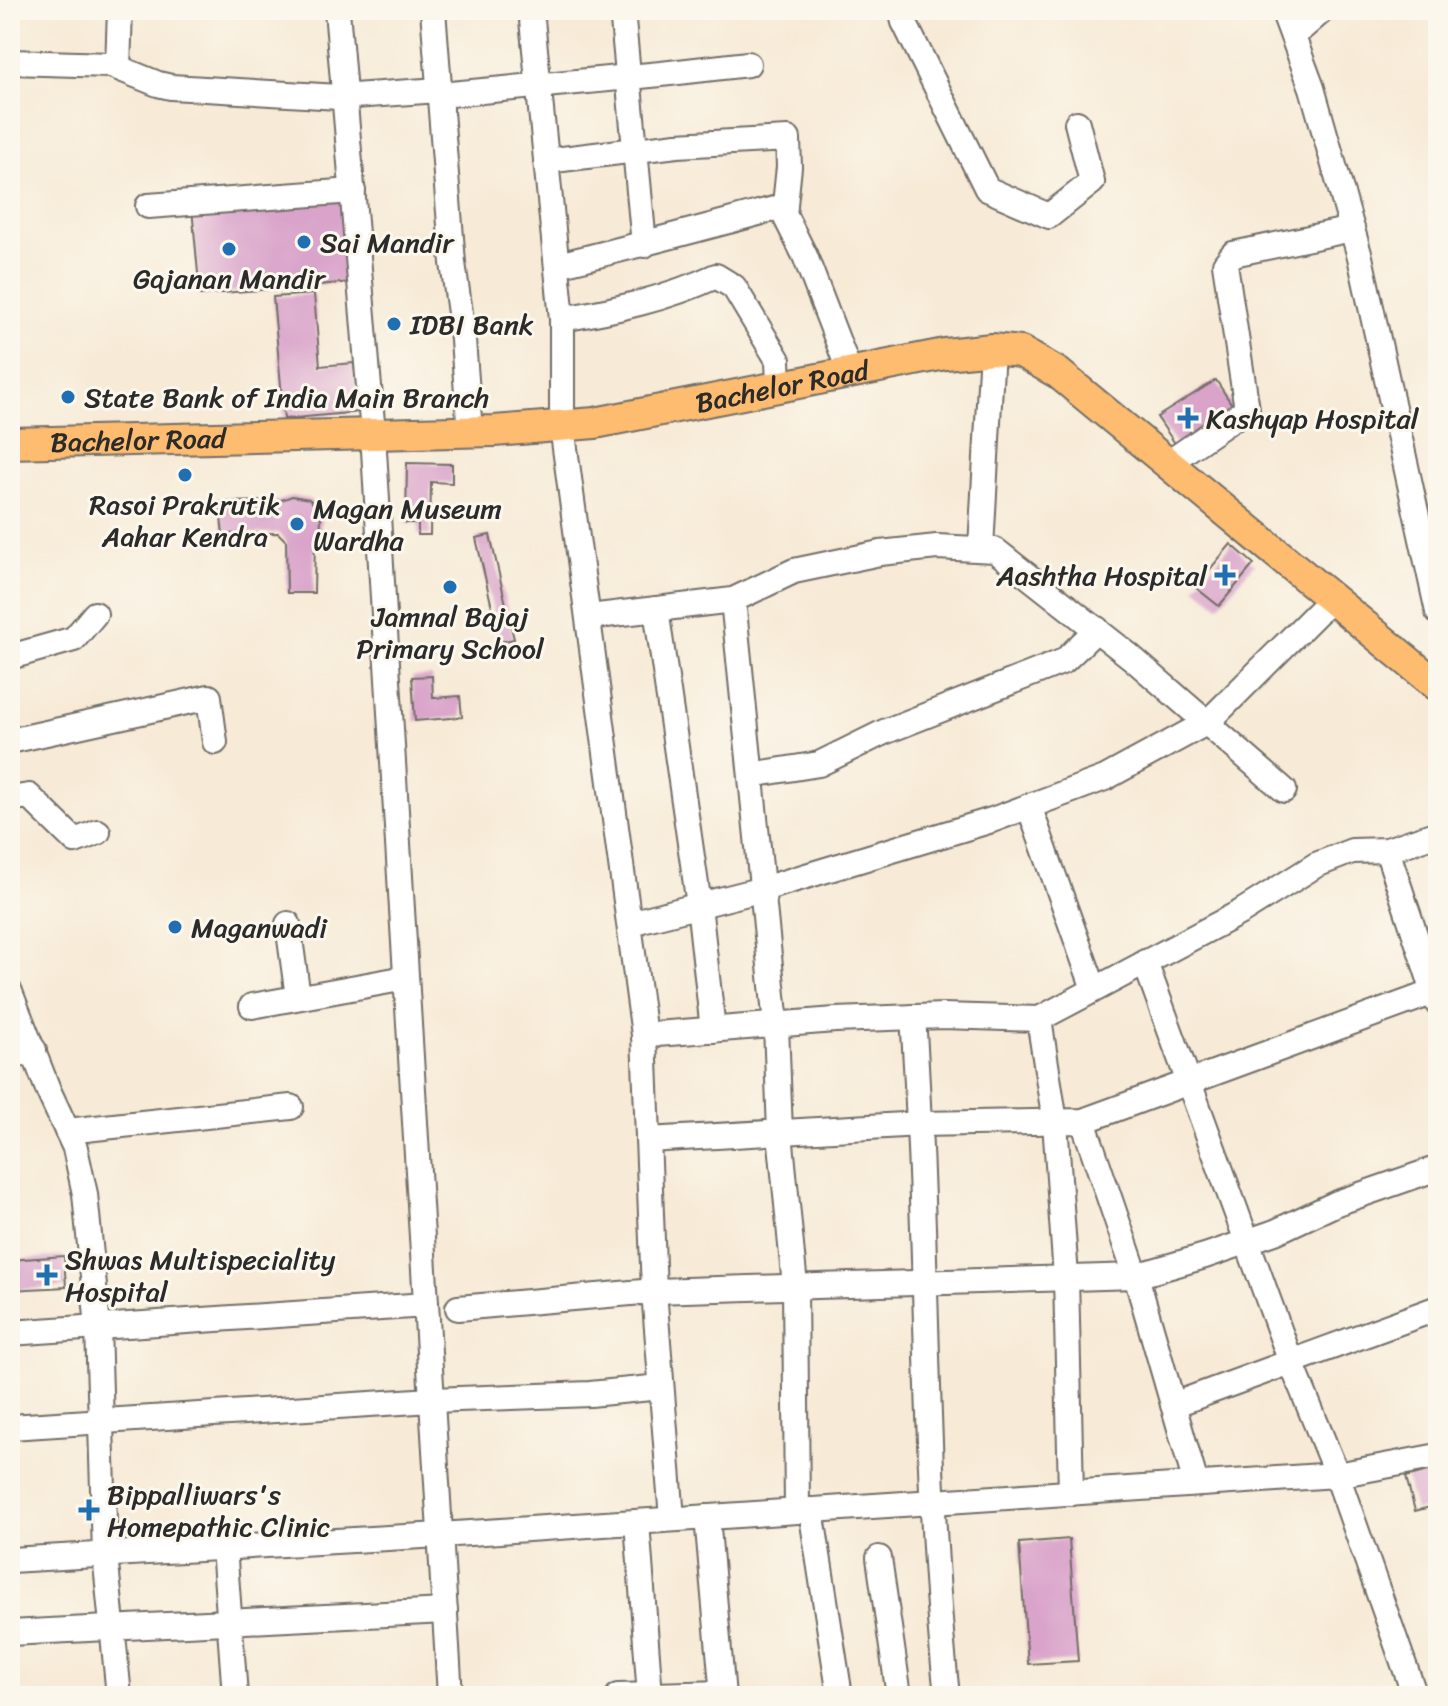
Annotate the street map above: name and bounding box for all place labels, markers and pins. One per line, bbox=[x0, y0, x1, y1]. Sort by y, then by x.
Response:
place label: Sai Mandir bbox=[320, 218, 455, 267]
marker: Sai Mandir bbox=[295, 233, 313, 251]
marker: Gajanan Mandir bbox=[220, 240, 238, 258]
place label: Gajanan Mandir bbox=[133, 254, 327, 303]
place label: IDBI Bank bbox=[409, 300, 534, 349]
marker: IDBI Bank bbox=[385, 315, 403, 333]
place label: State Bank of India Main Branch bbox=[84, 373, 489, 422]
marker: State Bank of India Main Branch bbox=[59, 388, 77, 406]
place label: Kashyap Hospital bbox=[1206, 394, 1419, 443]
marker: Kashyap Hospital bbox=[1177, 407, 1199, 429]
marker: Rasoi Prakrutik Aahar Kendra bbox=[176, 466, 194, 484]
place label: Rasoi Prakrutik Aahar Kendra bbox=[89, 480, 281, 561]
place label: Magan Museum Wardha bbox=[313, 484, 502, 565]
marker: Magan Museum Wardha bbox=[288, 515, 306, 533]
place label: Aashtha Hospital bbox=[995, 551, 1208, 600]
marker: Aashtha Hospital bbox=[1214, 564, 1236, 586]
marker: Jamnal Bajaj Primary School bbox=[441, 578, 459, 596]
place label: Jamnal Bajaj Primary School bbox=[356, 592, 545, 673]
place label: Maganwadi bbox=[191, 903, 328, 952]
marker: Maganwadi bbox=[166, 918, 184, 936]
place label: Shwas Multispeciality Hospital bbox=[65, 1235, 336, 1316]
marker: Shwas Multispeciality Hospital bbox=[36, 1264, 58, 1286]
place label: Bippalliwars's Homepathic Clinic bbox=[107, 1470, 331, 1551]
marker: Bippalliwars's Homepathic Clinic bbox=[78, 1499, 100, 1521]

